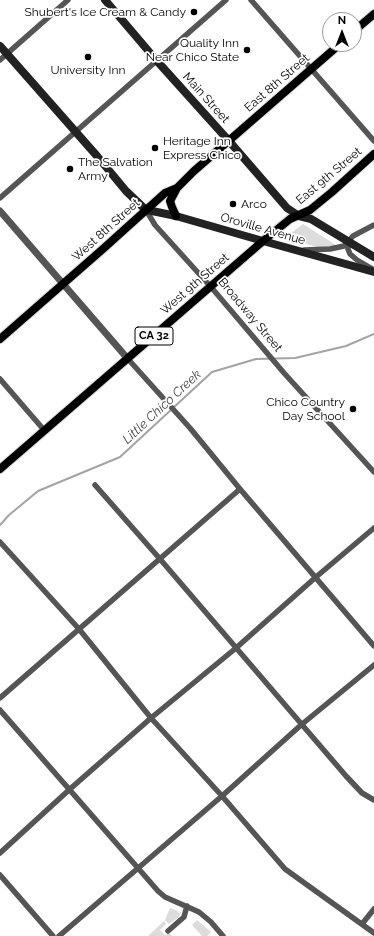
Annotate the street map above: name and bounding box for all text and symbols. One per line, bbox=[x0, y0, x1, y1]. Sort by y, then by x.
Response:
place label: Shubert's Ice Cream & Candy bbox=[25, 5, 186, 19]
marker: Shubert's Ice Cream & Candy bbox=[189, 7, 199, 17]
north arrow bbox=[322, 12, 362, 52]
text: N bbox=[338, 14, 346, 27]
place label: Quality Inn Near Chico State bbox=[146, 36, 239, 64]
marker: Quality Inn Near Chico State bbox=[242, 45, 252, 55]
street label: East 8th Street bbox=[242, 51, 312, 115]
marker: University Inn bbox=[83, 52, 93, 62]
place label: University Inn bbox=[50, 63, 126, 77]
street label: Main Street bbox=[180, 70, 232, 126]
place label: Heritage Inn Express Chico bbox=[163, 134, 241, 162]
marker: Heritage Inn Express Chico bbox=[150, 143, 160, 153]
street label: East 9th Street bbox=[293, 144, 365, 208]
place label: The Salvation Army bbox=[78, 155, 153, 183]
marker: The Salvation Army bbox=[65, 164, 75, 174]
street label: West 8th Street bbox=[69, 196, 143, 264]
place label: Arco bbox=[241, 197, 267, 211]
marker: Arco bbox=[228, 199, 238, 209]
street label: Oroville Avenue bbox=[219, 210, 307, 248]
street label: West 9th Street bbox=[158, 250, 232, 318]
street label: Broadway Street bbox=[215, 275, 285, 355]
road number: CA 32 bbox=[135, 327, 173, 345]
water label: Little Chico Creek bbox=[120, 367, 204, 447]
place label: Chico Country Day School bbox=[266, 395, 345, 423]
marker: Chico Country Day School bbox=[348, 404, 358, 414]

